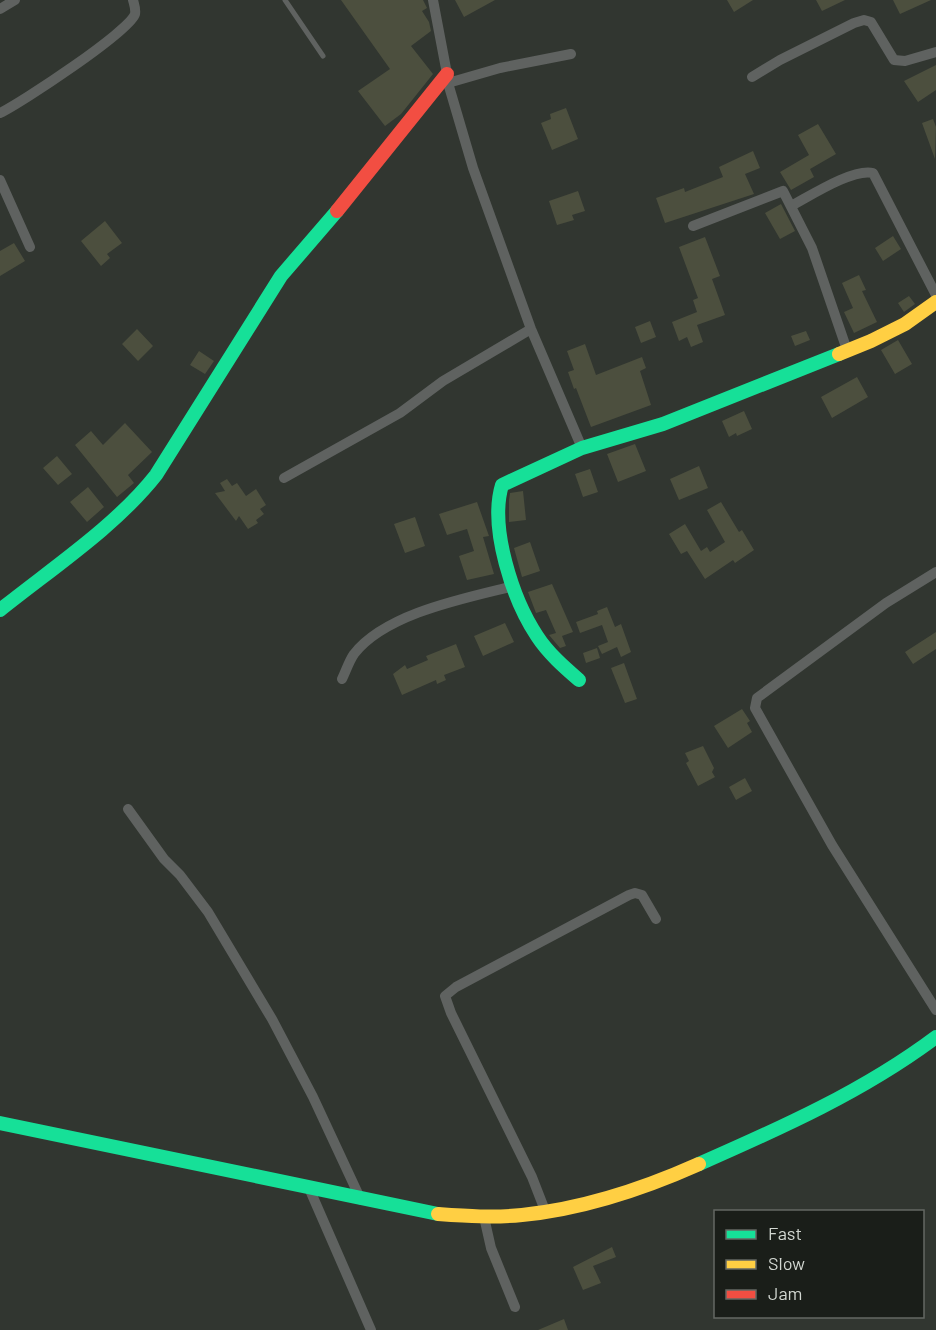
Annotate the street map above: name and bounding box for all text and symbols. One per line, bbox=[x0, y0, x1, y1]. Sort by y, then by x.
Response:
legend bbox=[714, 1210, 924, 1318]
text: Fast bbox=[768, 1222, 802, 1244]
text: Slow bbox=[768, 1252, 805, 1274]
text: Jam bbox=[768, 1282, 802, 1304]

